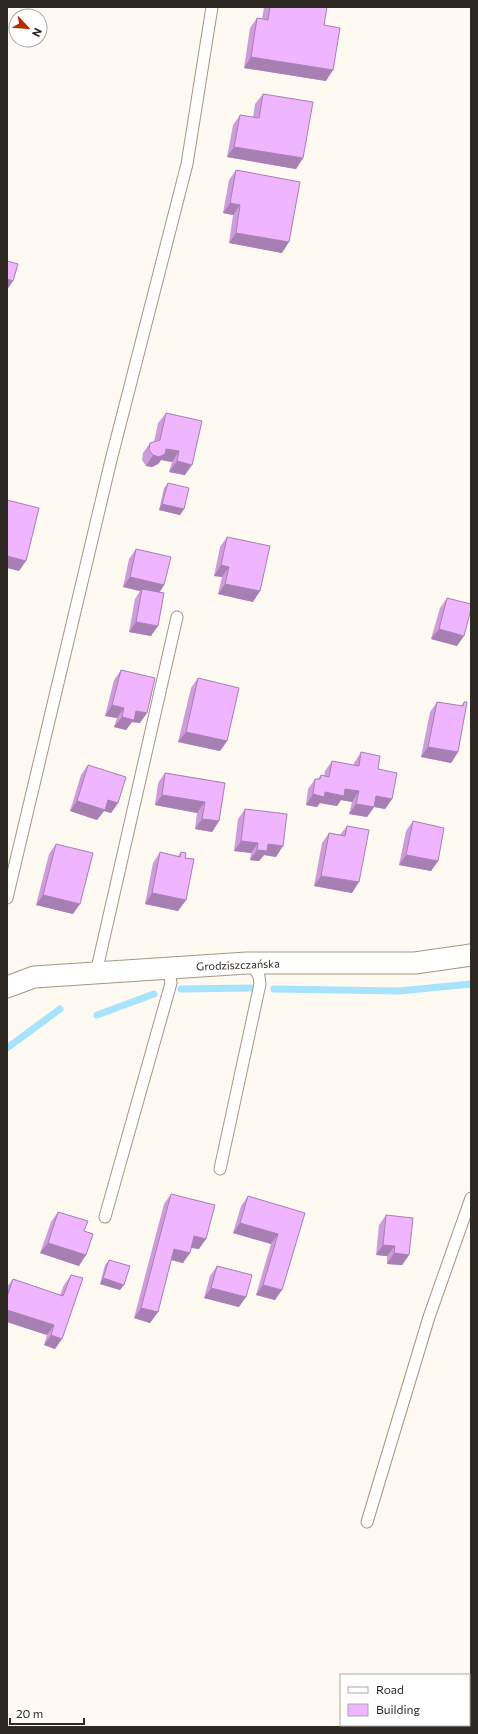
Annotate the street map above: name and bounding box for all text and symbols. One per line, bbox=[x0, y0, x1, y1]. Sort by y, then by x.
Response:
north arrow bbox=[8, 8, 48, 48]
text: N bbox=[30, 26, 45, 39]
street label: Grodziszczańska bbox=[196, 957, 280, 972]
legend bbox=[340, 1674, 470, 1726]
text: Road bbox=[376, 1682, 404, 1696]
scale bar bbox=[10, 1700, 84, 1726]
text: Building bbox=[376, 1702, 420, 1716]
text: 20 m bbox=[16, 1706, 43, 1720]

